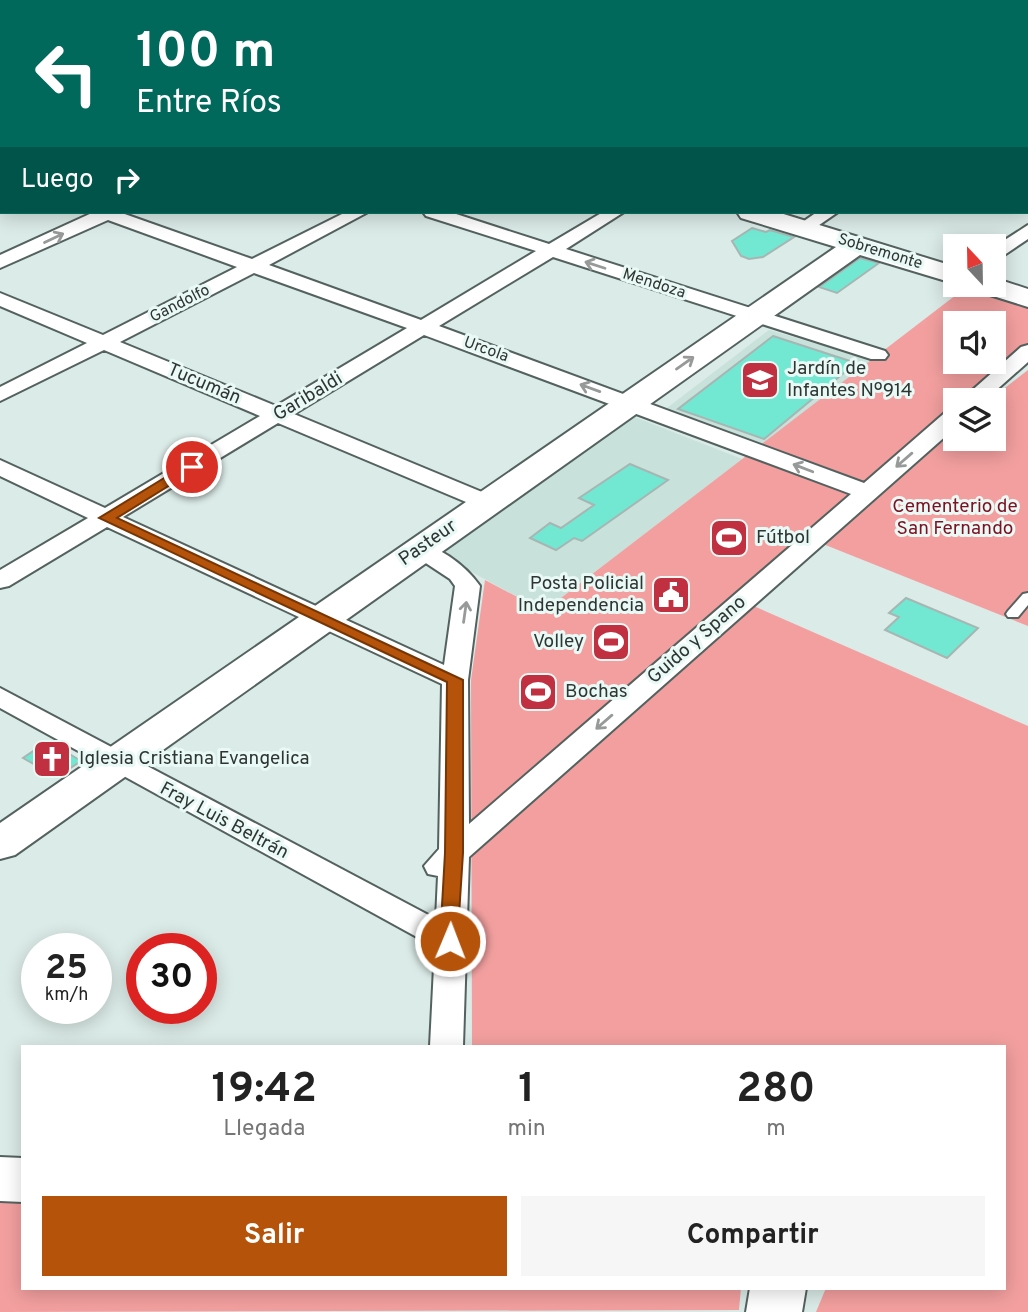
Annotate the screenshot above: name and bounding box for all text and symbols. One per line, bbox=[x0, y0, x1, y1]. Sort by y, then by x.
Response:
text: 100 m bbox=[136, 23, 275, 85]
icon: left bbox=[21, 28, 112, 119]
text: Entre Ríos bbox=[136, 84, 282, 124]
icon: right bbox=[108, 161, 146, 199]
text: Luego bbox=[21, 164, 94, 197]
street label: Sobremonte bbox=[835, 230, 925, 274]
one-way arrow bbox=[43, 231, 64, 244]
north arrow bbox=[943, 234, 1006, 298]
map controls bbox=[943, 234, 1006, 451]
one-way arrow bbox=[585, 258, 607, 271]
street label: Mendoza bbox=[620, 264, 688, 304]
street label: Gandolfo bbox=[147, 280, 213, 328]
button: sound bbox=[943, 311, 1006, 374]
street label: Urcola bbox=[461, 333, 511, 367]
one-way arrow bbox=[675, 356, 694, 370]
place label: Jardín de Infantes Nº914 bbox=[787, 357, 913, 403]
street label: Tucumán bbox=[163, 358, 245, 410]
school or university icon: Jardín de Infantes Nº914 bbox=[739, 359, 781, 401]
street label: Garibaldi bbox=[269, 367, 347, 427]
one-way arrow bbox=[580, 381, 602, 393]
button: layers bbox=[943, 388, 1006, 451]
pin bbox=[162, 437, 222, 497]
icon: arrive bbox=[173, 448, 211, 486]
one-way arrow bbox=[895, 452, 913, 468]
one-way arrow bbox=[793, 461, 814, 473]
park label: Cementerio de San Fernando bbox=[892, 495, 1018, 541]
street label: Pasteur bbox=[394, 514, 462, 572]
sports icon: Fútbol bbox=[708, 517, 750, 559]
place label: Fútbol bbox=[756, 526, 810, 550]
place label: Posta Policial Independencia bbox=[518, 572, 644, 618]
public building icon: Posta Policial Independencia bbox=[650, 574, 692, 616]
street label: Guido y Spano bbox=[643, 591, 751, 689]
one-way arrow bbox=[458, 601, 471, 624]
sports icon: Volley bbox=[590, 621, 632, 663]
place label: Volley bbox=[533, 630, 584, 654]
sports icon: Bochas bbox=[517, 671, 559, 713]
place label: Bochas bbox=[565, 680, 628, 704]
one-way arrow bbox=[595, 714, 613, 730]
church icon: Iglesia Cristiana Evangelica bbox=[31, 738, 73, 780]
place label: Iglesia Cristiana Evangelica bbox=[79, 747, 309, 771]
street label: Fray Luis Beltrán bbox=[155, 777, 293, 865]
position arrow bbox=[413, 904, 487, 978]
speed limit sign: 30 bbox=[126, 933, 217, 1024]
text: 25 bbox=[45, 947, 88, 991]
text: km/h bbox=[45, 984, 88, 1007]
text: 19:42 bbox=[212, 1064, 317, 1117]
text: 1 bbox=[518, 1064, 535, 1117]
text: 280 bbox=[736, 1064, 815, 1117]
text: Llegada bbox=[223, 1115, 305, 1144]
text: min bbox=[508, 1115, 546, 1144]
text: m bbox=[766, 1115, 786, 1144]
button: Salir bbox=[42, 1196, 507, 1276]
button: Compartir bbox=[521, 1196, 985, 1276]

